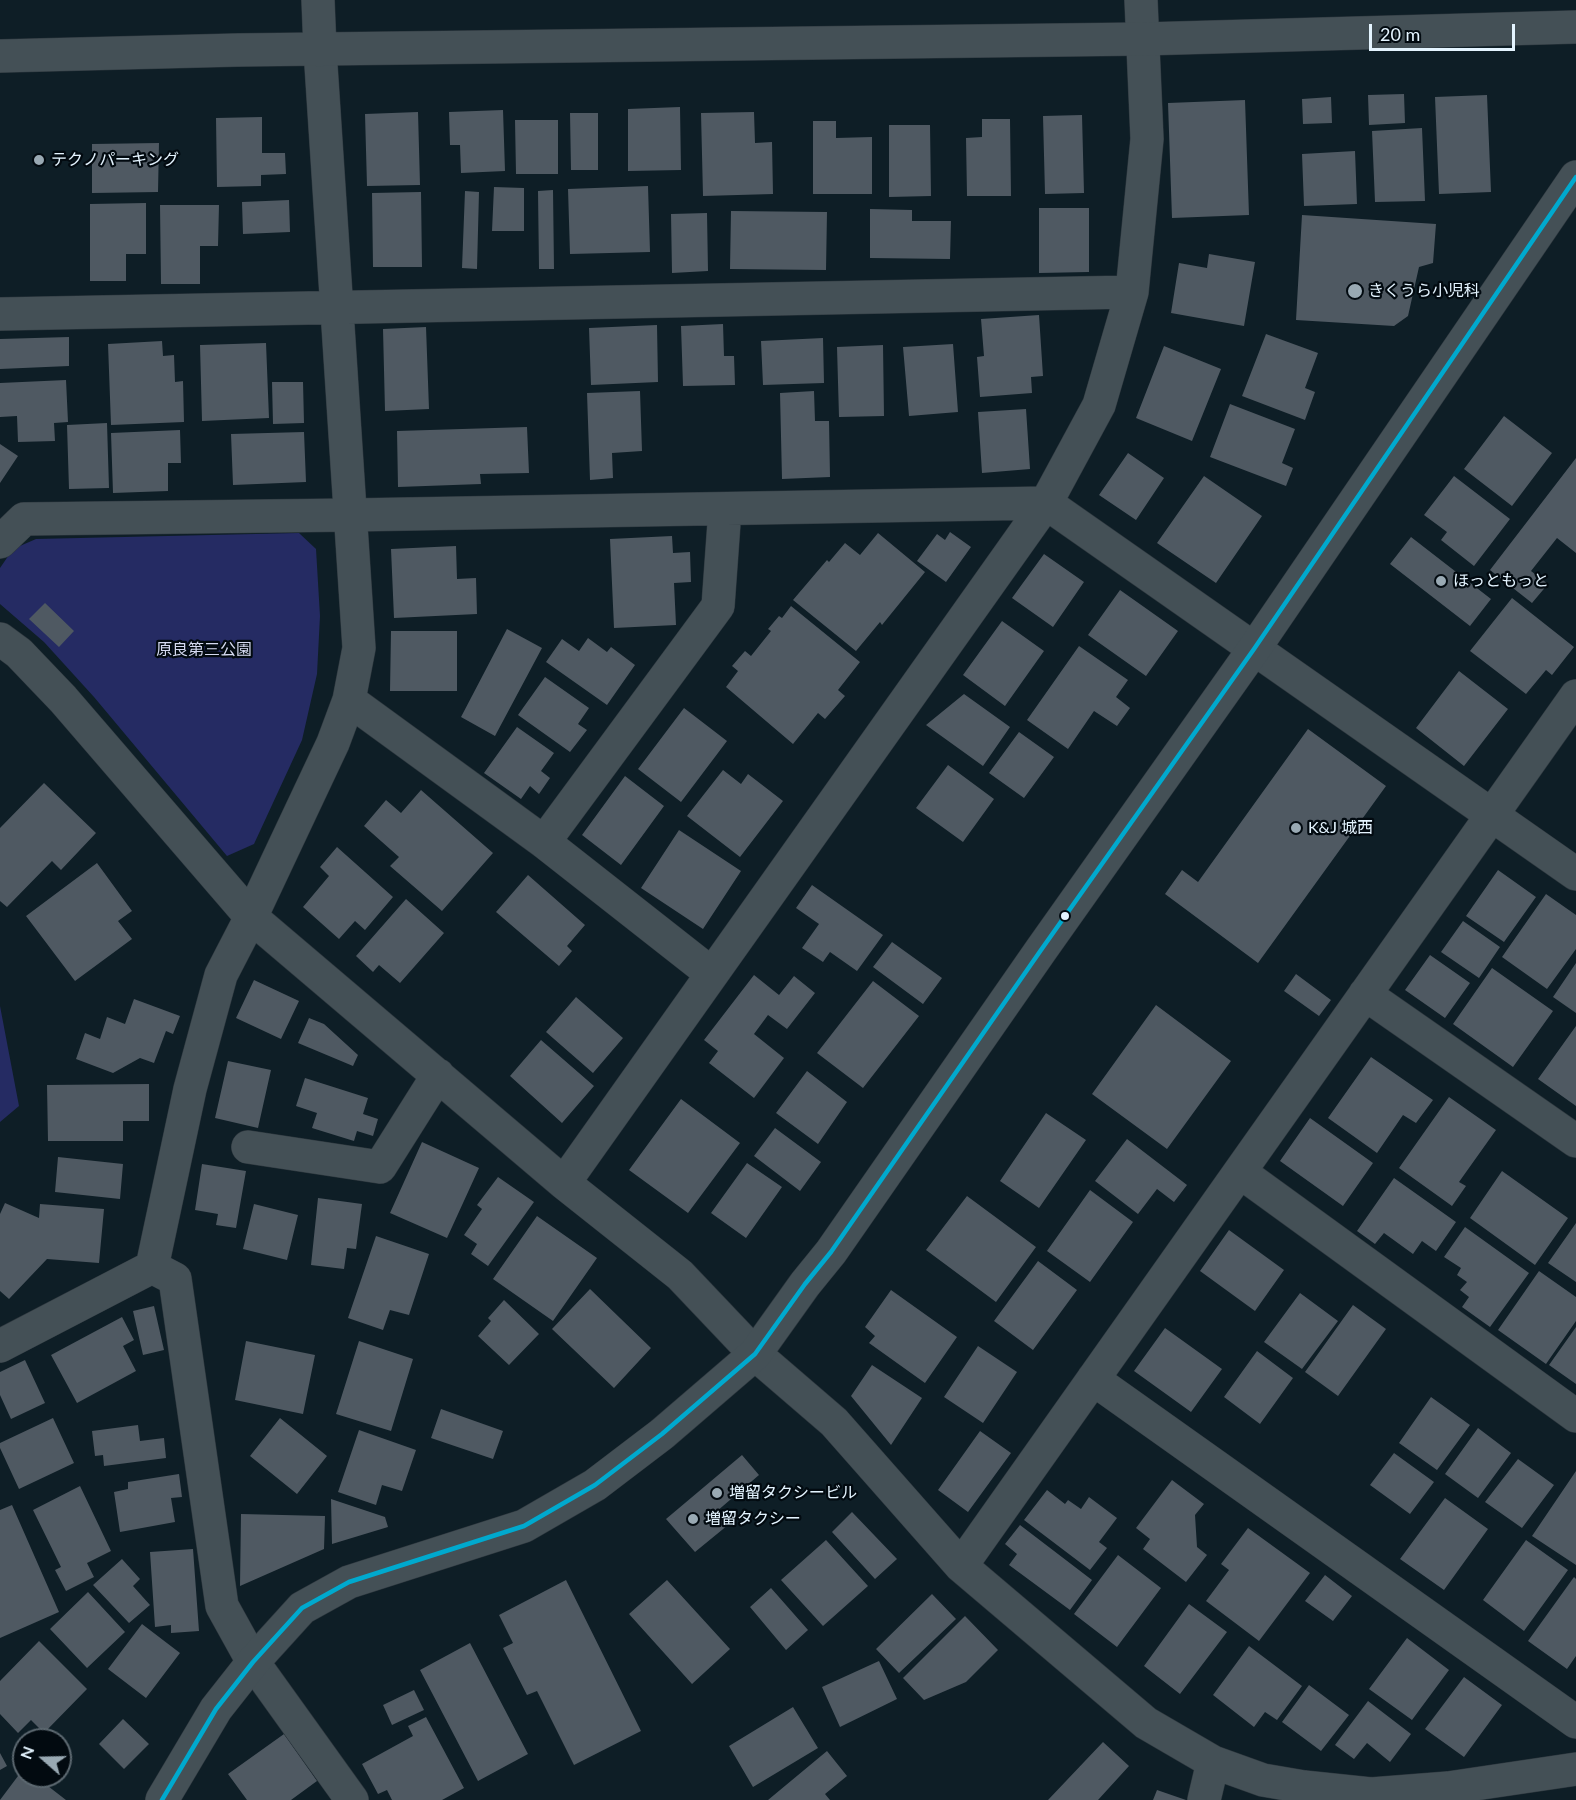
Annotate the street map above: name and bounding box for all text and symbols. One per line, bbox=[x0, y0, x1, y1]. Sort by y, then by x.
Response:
scale bar bbox=[1372, 12, 1518, 50]
text: 20 m bbox=[1380, 23, 1420, 45]
place label: テクノパーキング bbox=[51, 150, 179, 170]
marker: テクノパーキング bbox=[32, 153, 46, 167]
place label: きくうら小児科 bbox=[1368, 281, 1480, 301]
marker: きくうら小児科 bbox=[1346, 282, 1364, 300]
place label: ほっともっと bbox=[1453, 571, 1549, 591]
marker: ほっともっと bbox=[1434, 574, 1448, 588]
park label: 原良第三公園 bbox=[156, 640, 252, 660]
place label: K&J 城西 bbox=[1308, 818, 1373, 838]
marker: K&J 城西 bbox=[1289, 821, 1303, 835]
unlabelled marker bbox=[1059, 910, 1071, 922]
place label: 増留タクシービル bbox=[729, 1483, 857, 1503]
marker: 増留タクシービル bbox=[710, 1486, 724, 1500]
place label: 増留タクシー bbox=[705, 1509, 801, 1529]
marker: 増留タクシー bbox=[686, 1512, 700, 1526]
north arrow bbox=[12, 1728, 72, 1788]
text: N bbox=[15, 1743, 38, 1761]

